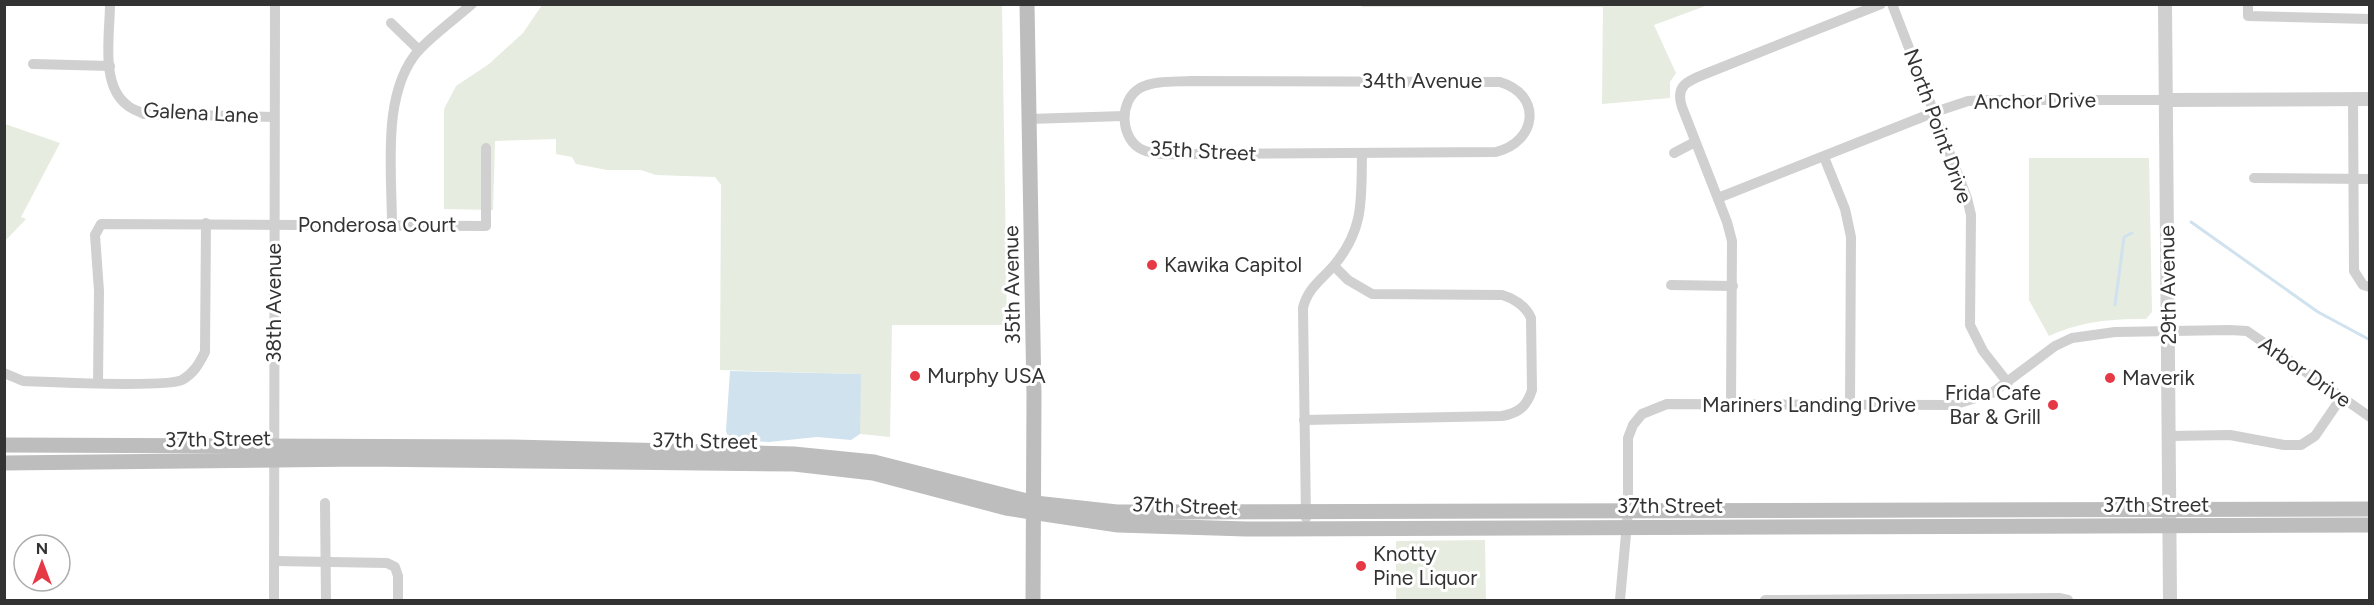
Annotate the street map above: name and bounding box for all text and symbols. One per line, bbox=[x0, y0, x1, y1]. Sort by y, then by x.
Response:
street label: North Point Drive bbox=[1899, 45, 1978, 207]
street label: 34th Avenue bbox=[1362, 68, 1482, 93]
street label: Anchor Drive bbox=[1974, 87, 2096, 114]
street label: Galena Lane bbox=[143, 97, 259, 128]
street label: 35th Street bbox=[1149, 135, 1257, 166]
street label: Ponderosa Court bbox=[298, 212, 456, 237]
street label: 35th Avenue bbox=[998, 225, 1025, 345]
street label: 29th Avenue bbox=[2154, 225, 2181, 345]
street label: 38th Avenue bbox=[261, 243, 286, 363]
place label: Kawika Capitol bbox=[1164, 252, 1302, 277]
marker: Kawika Capitol bbox=[1145, 258, 1159, 272]
street label: Arbor Drive bbox=[2254, 331, 2356, 412]
place label: Murphy USA bbox=[927, 363, 1046, 388]
place label: Maverik bbox=[2122, 365, 2195, 390]
marker: Murphy USA bbox=[908, 369, 922, 383]
marker: Maverik bbox=[2103, 371, 2117, 385]
place label: Frida Cafe Bar & Grill bbox=[1945, 380, 2041, 429]
street label: Mariners Landing Drive bbox=[1702, 392, 1916, 417]
marker: Frida Cafe Bar & Grill bbox=[2046, 398, 2060, 412]
street label: 37th Street bbox=[165, 425, 271, 452]
street label: 37th Street bbox=[652, 427, 758, 454]
street label: 37th Street bbox=[1131, 491, 1239, 520]
street label: 37th Street bbox=[2103, 492, 2209, 517]
street label: 37th Street bbox=[1617, 493, 1723, 518]
north arrow bbox=[12, 533, 72, 593]
text: N bbox=[36, 539, 48, 558]
place label: Knotty Pine Liquor bbox=[1373, 541, 1477, 590]
marker: Knotty Pine Liquor bbox=[1354, 559, 1368, 573]

